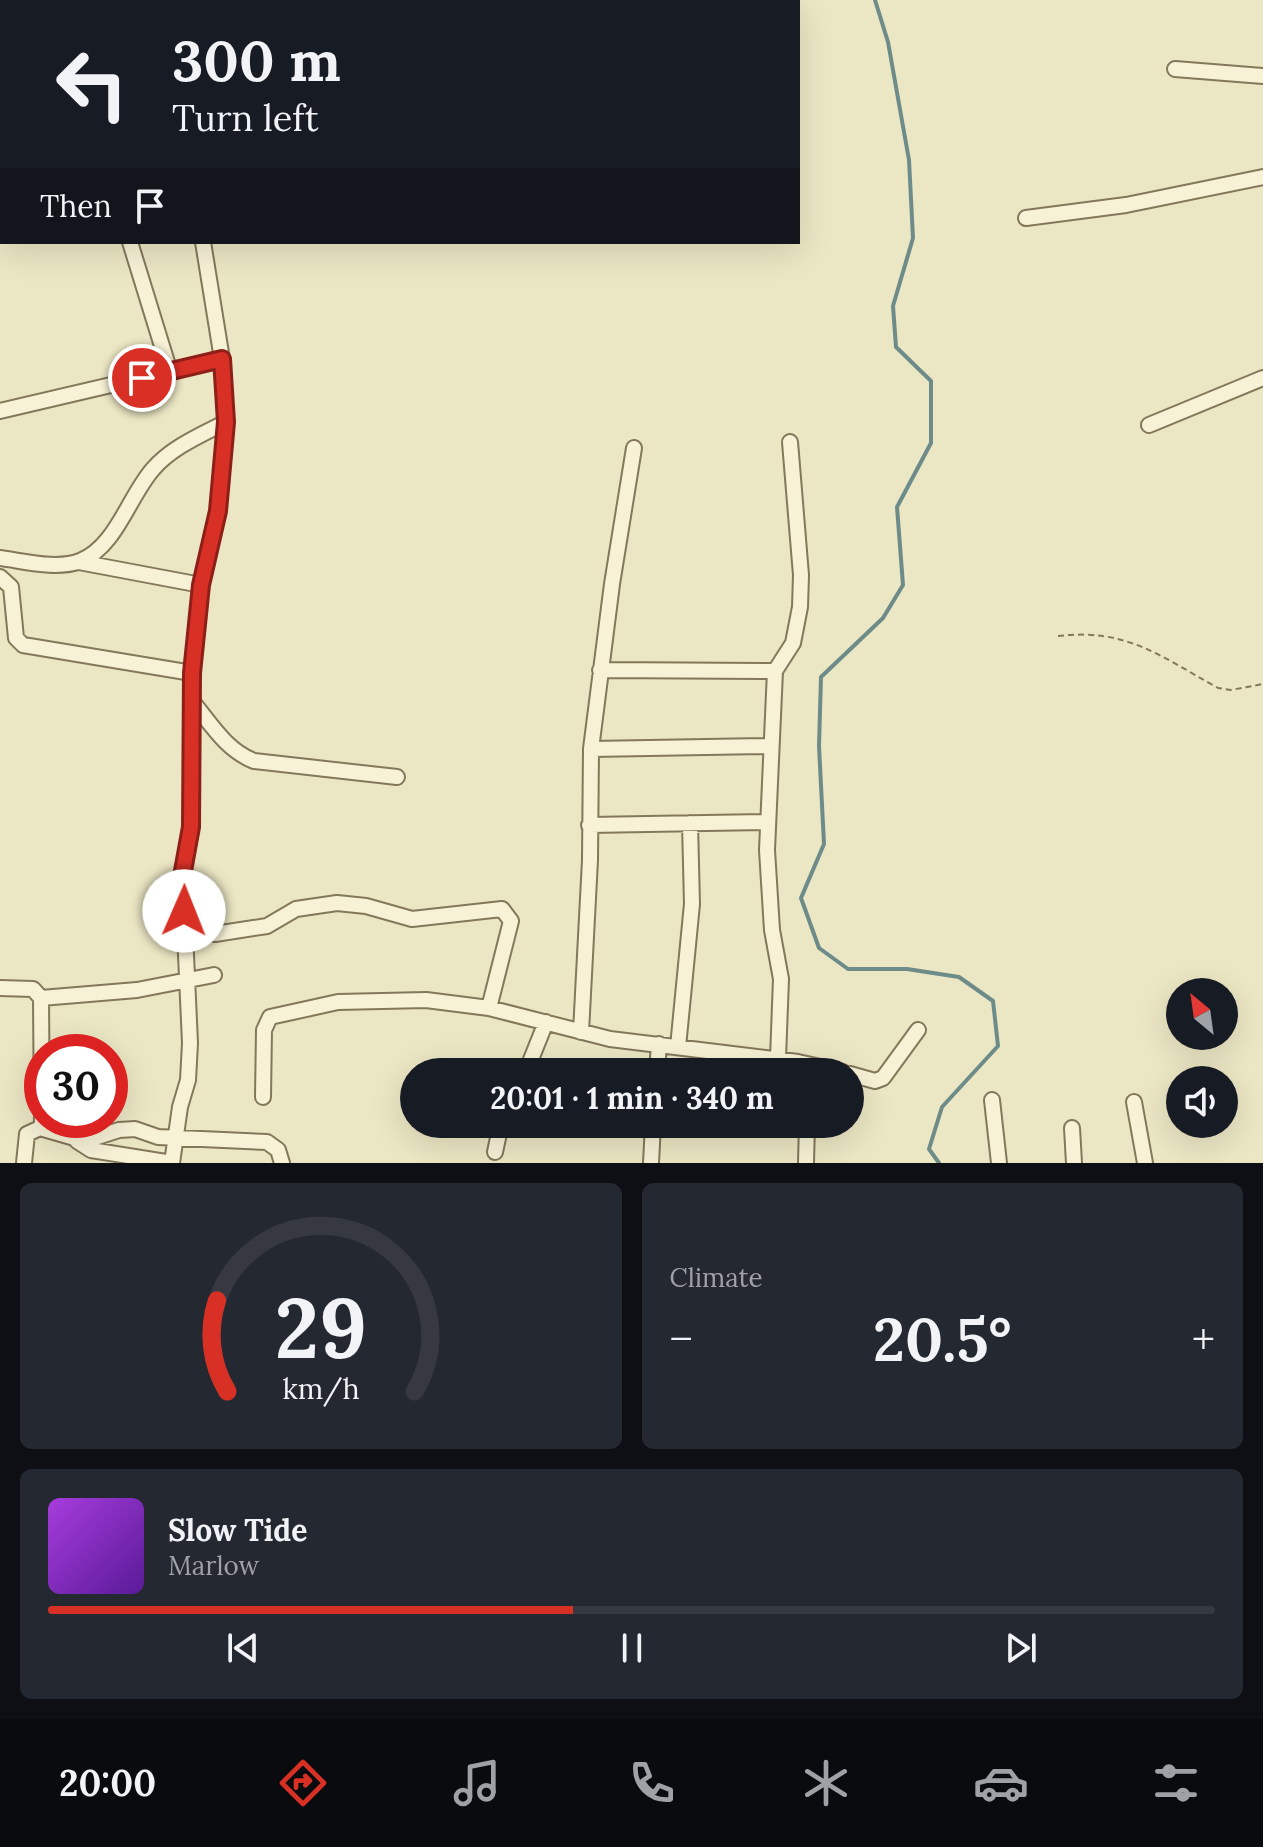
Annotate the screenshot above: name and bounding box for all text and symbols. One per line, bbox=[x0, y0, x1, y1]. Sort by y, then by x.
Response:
text: 300 m bbox=[172, 25, 341, 96]
icon: left bbox=[40, 32, 144, 136]
text: Turn left bbox=[172, 95, 319, 141]
icon: arrive bbox=[128, 184, 172, 228]
text: Then bbox=[40, 187, 112, 225]
pin bbox=[108, 344, 176, 412]
icon: arrive bbox=[120, 356, 164, 400]
position arrow bbox=[142, 869, 226, 953]
north arrow bbox=[1166, 978, 1238, 1050]
map controls bbox=[1166, 978, 1238, 1138]
speed limit sign: 30 bbox=[24, 1034, 128, 1138]
button: sound bbox=[1166, 1066, 1238, 1138]
text: 20:01 · 1 min · 340 m bbox=[490, 1079, 774, 1117]
text: Climate bbox=[670, 1261, 763, 1294]
text: 29 bbox=[275, 1274, 367, 1381]
text: 20.5° bbox=[873, 1301, 1011, 1377]
text: − bbox=[670, 1311, 693, 1367]
text: + bbox=[1192, 1311, 1215, 1367]
text: km/h bbox=[282, 1370, 359, 1407]
text: Slow Tide bbox=[168, 1511, 307, 1549]
text: Marlow bbox=[168, 1549, 259, 1582]
icon: previous bbox=[221, 1626, 265, 1670]
icon: pause bbox=[610, 1626, 654, 1670]
icon: next bbox=[999, 1626, 1043, 1670]
icon: directions bbox=[275, 1755, 331, 1811]
icon: music bbox=[449, 1755, 505, 1811]
icon: phone bbox=[624, 1755, 680, 1811]
icon: climate bbox=[798, 1755, 854, 1811]
icon: car bbox=[973, 1755, 1029, 1811]
icon: filters bbox=[1148, 1755, 1204, 1811]
text: 20:00 bbox=[59, 1760, 156, 1806]

